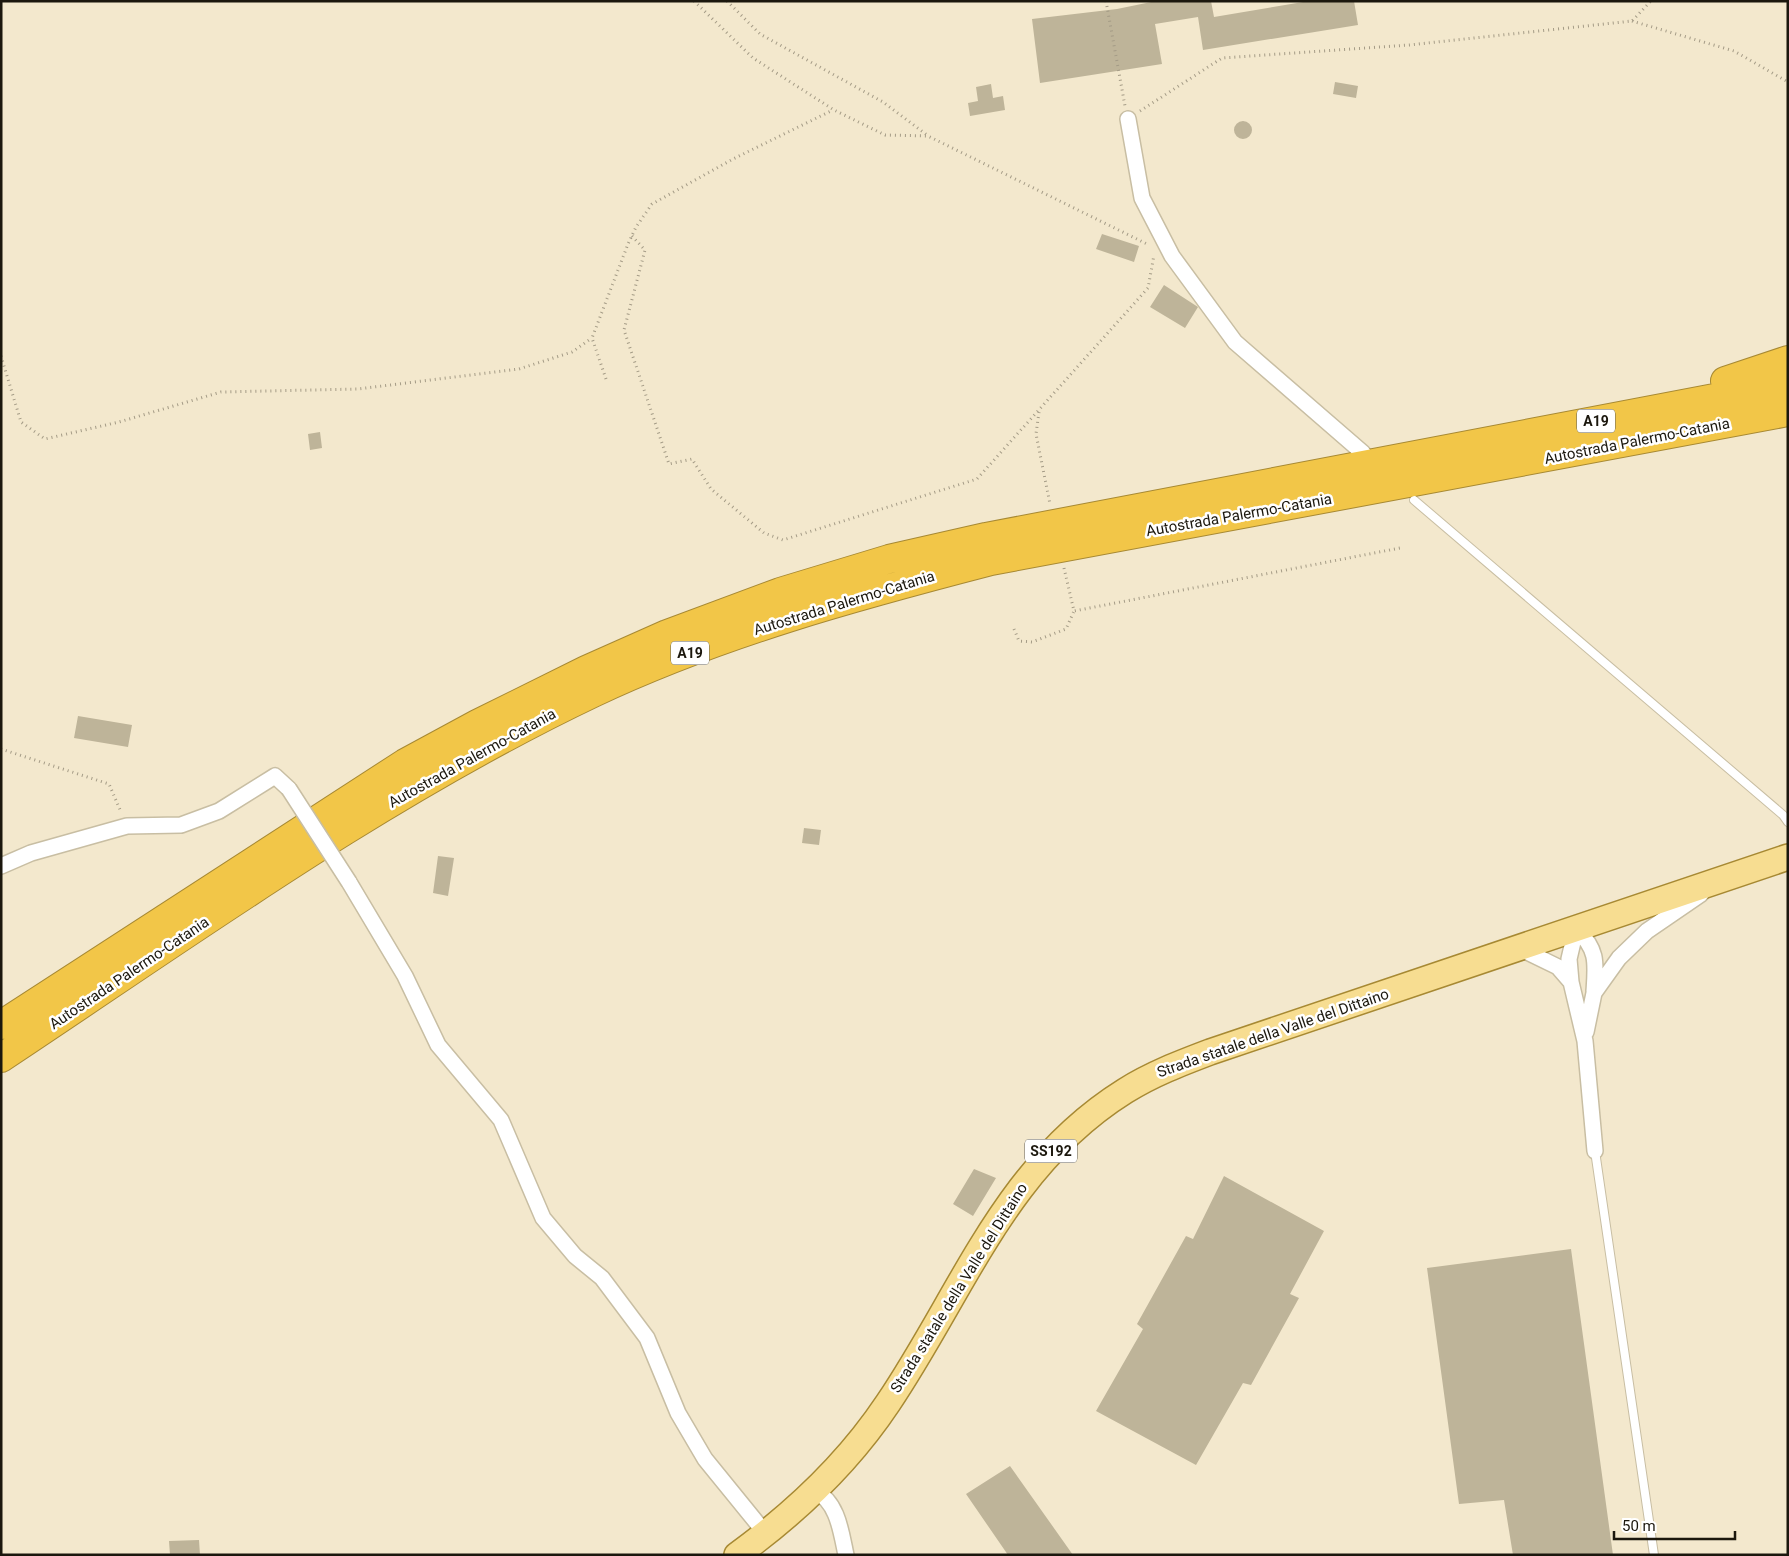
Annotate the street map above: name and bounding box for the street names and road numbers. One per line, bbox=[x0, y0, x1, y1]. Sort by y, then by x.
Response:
road number: A19 bbox=[1577, 410, 1615, 432]
street label: Autostrada Palermo-Catania bbox=[1543, 414, 1731, 468]
street label: Autostrada Palermo-Catania bbox=[1145, 490, 1333, 540]
street label: Autostrada Palermo-Catania bbox=[751, 567, 937, 639]
road number: A19 bbox=[671, 641, 709, 664]
street label: Autostrada Palermo-Catania bbox=[385, 704, 559, 812]
street label: Autostrada Palermo-Catania bbox=[46, 913, 212, 1033]
street label: Strada statale della Valle del Dittaino bbox=[1155, 985, 1391, 1081]
road number: SS192 bbox=[1025, 1140, 1077, 1162]
street label: Strada statale della Valle del Dittaino bbox=[887, 1180, 1031, 1396]

